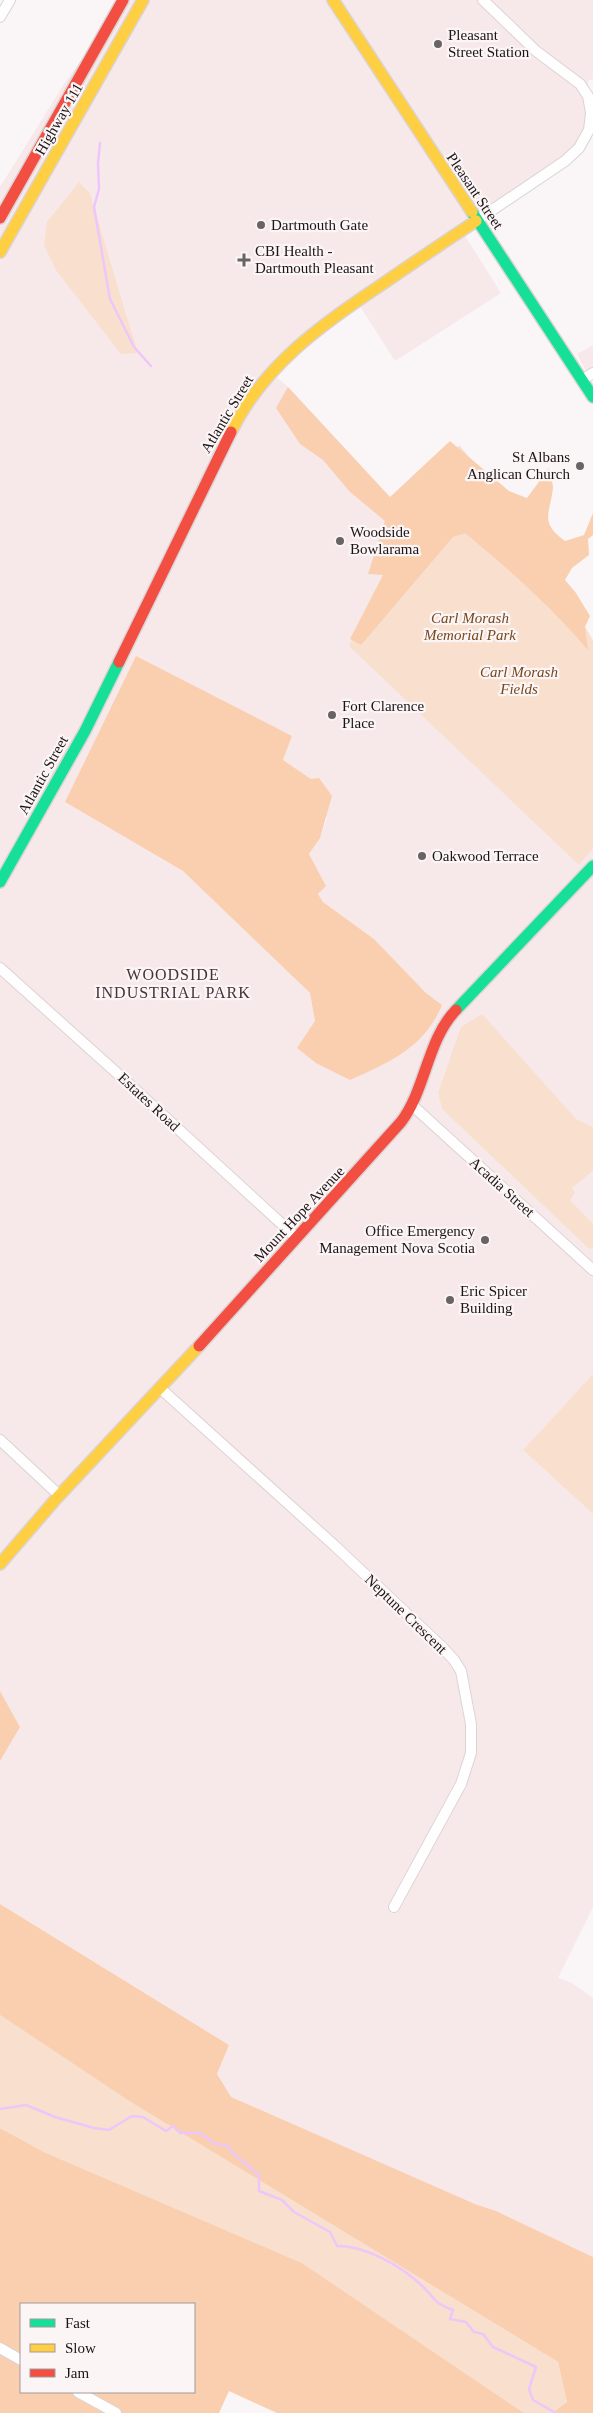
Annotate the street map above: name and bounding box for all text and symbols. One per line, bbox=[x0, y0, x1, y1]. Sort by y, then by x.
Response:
place label: Pleasant Street Station bbox=[448, 27, 530, 60]
marker: Pleasant Street Station bbox=[432, 38, 444, 50]
street label: Highway 111 bbox=[32, 80, 86, 158]
street label: Pleasant Street bbox=[444, 150, 507, 233]
place label: Dartmouth Gate bbox=[271, 217, 368, 233]
marker: Dartmouth Gate bbox=[255, 219, 267, 231]
place label: CBI Health - Dartmouth Pleasant bbox=[255, 243, 375, 276]
marker: CBI Health - Dartmouth Pleasant bbox=[237, 253, 251, 267]
street label: Atlantic Street bbox=[198, 372, 257, 455]
place label: St Albans Anglican Church bbox=[467, 449, 571, 482]
marker: St Albans Anglican Church bbox=[574, 460, 586, 472]
place label: Woodside Bowlarama bbox=[350, 524, 419, 557]
marker: Woodside Bowlarama bbox=[334, 535, 346, 547]
park label: Carl Morash Memorial Park bbox=[423, 610, 516, 643]
park label: Carl Morash Fields bbox=[480, 664, 558, 697]
place label: Fort Clarence Place bbox=[342, 698, 424, 731]
marker: Fort Clarence Place bbox=[326, 709, 338, 721]
street label: Atlantic Street bbox=[15, 732, 72, 817]
place label: Oakwood Terrace bbox=[432, 848, 539, 864]
marker: Oakwood Terrace bbox=[416, 850, 428, 862]
district label: WOODSIDE INDUSTRIAL PARK bbox=[95, 966, 251, 1001]
street label: Estates Road bbox=[115, 1070, 183, 1135]
street label: Acadia Street bbox=[466, 1154, 538, 1221]
street label: Mount Hope Avenue bbox=[251, 1163, 348, 1265]
place label: Office Emergency Management Nova Scotia bbox=[319, 1223, 475, 1256]
marker: Office Emergency Management Nova Scotia bbox=[479, 1234, 491, 1246]
place label: Eric Spicer Building bbox=[460, 1283, 527, 1316]
marker: Eric Spicer Building bbox=[444, 1294, 456, 1306]
street label: Neptune Crescent bbox=[362, 1571, 451, 1658]
legend bbox=[20, 2303, 195, 2393]
text: Fast bbox=[65, 2315, 91, 2331]
text: Slow bbox=[65, 2340, 96, 2356]
text: Jam bbox=[65, 2365, 89, 2381]

